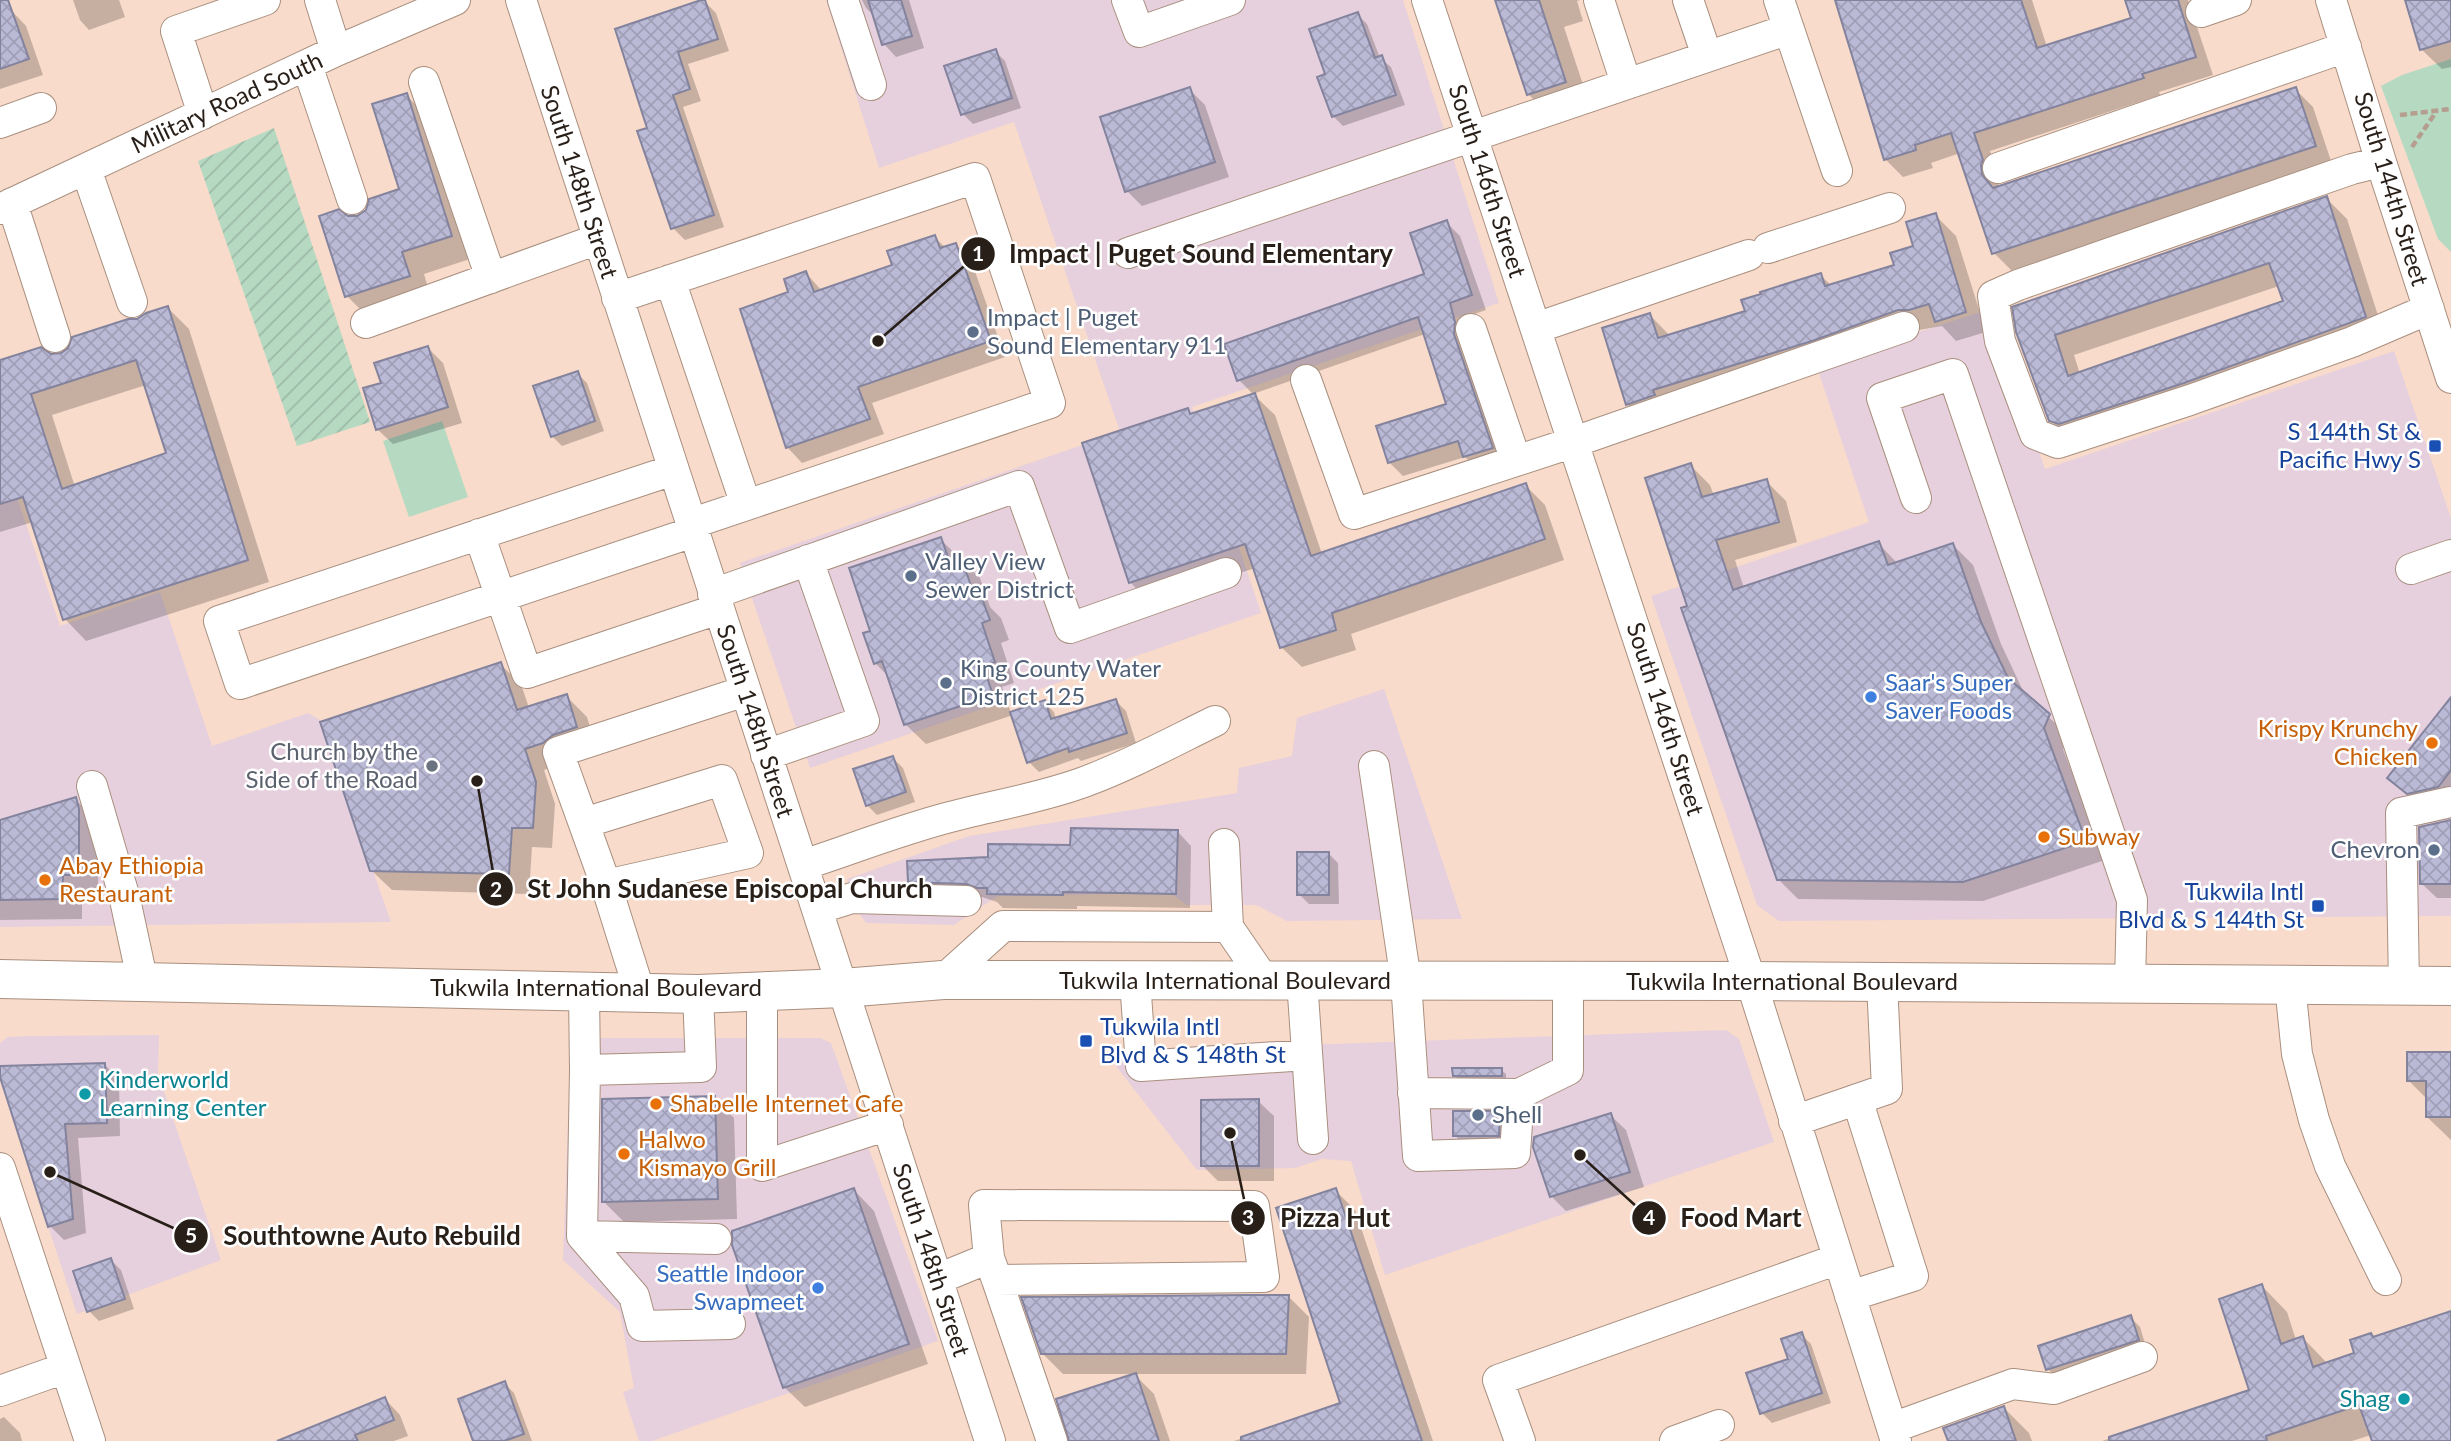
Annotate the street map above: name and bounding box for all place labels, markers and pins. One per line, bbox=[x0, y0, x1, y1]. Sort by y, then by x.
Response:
callout: Impact | Puget Sound Elementary bbox=[960, 230, 1408, 277]
place label: Impact | Puget Sound Elementary 911 bbox=[987, 302, 1227, 359]
marker: Impact | Puget Sound Elementary 911 bbox=[965, 324, 981, 340]
place label: S 144th St & Pacific Hwy S bbox=[2279, 416, 2421, 473]
marker: S 144th St & Pacific Hwy S bbox=[2427, 438, 2443, 454]
place label: Valley View Sewer District bbox=[925, 546, 1074, 603]
marker: Valley View Sewer District bbox=[903, 568, 919, 584]
place label: King County Water District 125 bbox=[960, 653, 1161, 710]
place label: Saar's Super Saver Foods bbox=[1885, 667, 2013, 724]
marker: King County Water District 125 bbox=[938, 675, 954, 691]
marker: Saar's Super Saver Foods bbox=[1863, 689, 1879, 705]
place label: Krispy Krunchy Chicken bbox=[2258, 713, 2419, 770]
marker: Krispy Krunchy Chicken bbox=[2424, 735, 2440, 751]
place label: Church by the Side of the Road bbox=[246, 736, 418, 793]
marker: Church by the Side of the Road bbox=[424, 758, 440, 774]
place label: Subway bbox=[2058, 821, 2141, 850]
marker: Subway bbox=[2036, 829, 2052, 845]
place label: Chevron bbox=[2331, 834, 2420, 863]
marker: Chevron bbox=[2426, 842, 2442, 858]
place label: Abay Ethiopia Restaurant bbox=[59, 850, 204, 907]
callout: St John Sudanese Episcopal Church bbox=[478, 866, 947, 913]
marker: Abay Ethiopia Restaurant bbox=[37, 872, 53, 888]
place label: Tukwila Intl Blvd & S 144th St bbox=[2118, 876, 2304, 933]
marker: Tukwila Intl Blvd & S 144th St bbox=[2310, 898, 2326, 914]
place label: Tukwila Intl Blvd & S 148th St bbox=[1100, 1011, 1286, 1068]
marker: Tukwila Intl Blvd & S 148th St bbox=[1078, 1033, 1094, 1049]
place label: Kinderworld Learning Center bbox=[99, 1064, 267, 1121]
marker: Kinderworld Learning Center bbox=[77, 1086, 93, 1102]
place label: Shabelle Internet Cafe bbox=[670, 1088, 903, 1117]
marker: Shabelle Internet Cafe bbox=[648, 1096, 664, 1112]
place label: Shell bbox=[1492, 1099, 1542, 1128]
marker: Shell bbox=[1470, 1107, 1486, 1123]
place label: Halwo Kismayo Grill bbox=[638, 1124, 776, 1181]
marker: Halwo Kismayo Grill bbox=[616, 1146, 632, 1162]
callout: Pizza Hut bbox=[1231, 1194, 1404, 1241]
callout: Food Mart bbox=[1631, 1194, 1816, 1241]
callout: Southtowne Auto Rebuild bbox=[174, 1212, 535, 1259]
place label: Seattle Indoor Swapmeet bbox=[656, 1258, 804, 1315]
marker: Seattle Indoor Swapmeet bbox=[810, 1280, 826, 1296]
place label: Shag bbox=[2339, 1383, 2390, 1412]
marker: Shag bbox=[2396, 1391, 2412, 1407]

